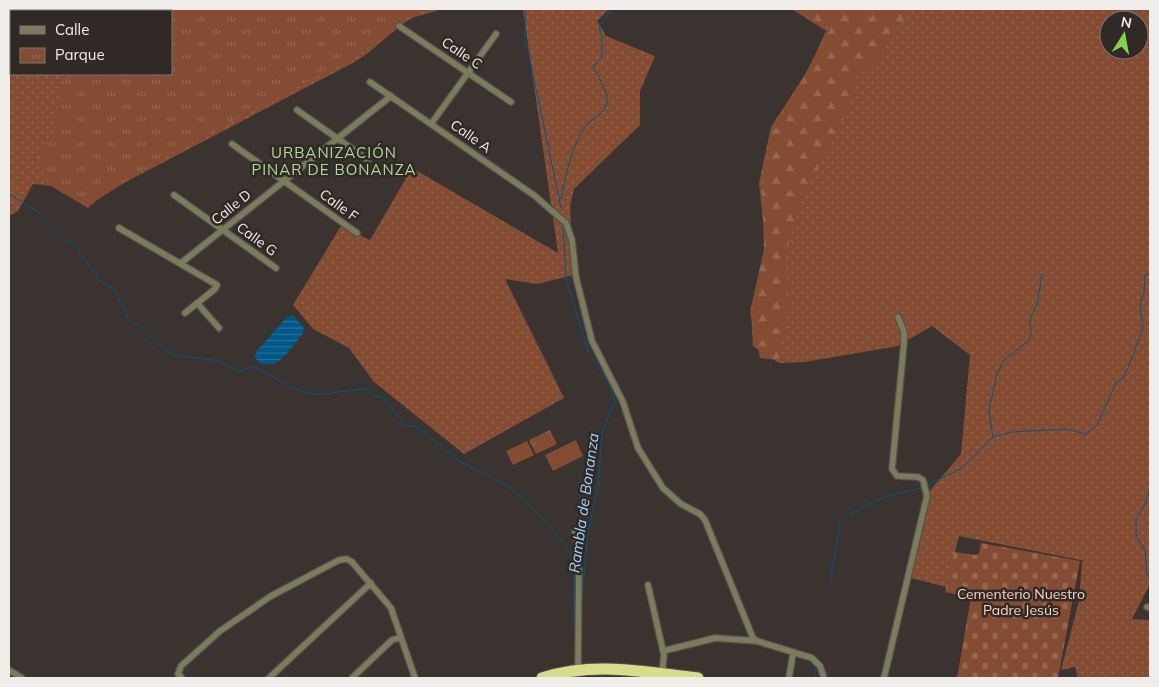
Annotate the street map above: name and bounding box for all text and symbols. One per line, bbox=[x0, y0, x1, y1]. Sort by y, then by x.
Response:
legend bbox=[10, 10, 172, 75]
north arrow bbox=[1099, 10, 1149, 60]
text: N bbox=[1120, 12, 1133, 32]
text: Calle bbox=[55, 20, 89, 39]
street label: Calle C bbox=[438, 33, 486, 73]
text: Parque bbox=[55, 45, 105, 64]
street label: Calle A bbox=[447, 115, 496, 157]
district label: URBANIZACIÓN PINAR DE BONANZA bbox=[251, 143, 417, 179]
street label: Calle D bbox=[207, 185, 255, 229]
street label: Calle F bbox=[316, 185, 362, 225]
street label: Calle G bbox=[233, 218, 281, 260]
water label: Rambla de Bonanza bbox=[564, 432, 603, 574]
park label: Cementerio Nuestro Padre Jesús bbox=[957, 585, 1085, 619]

